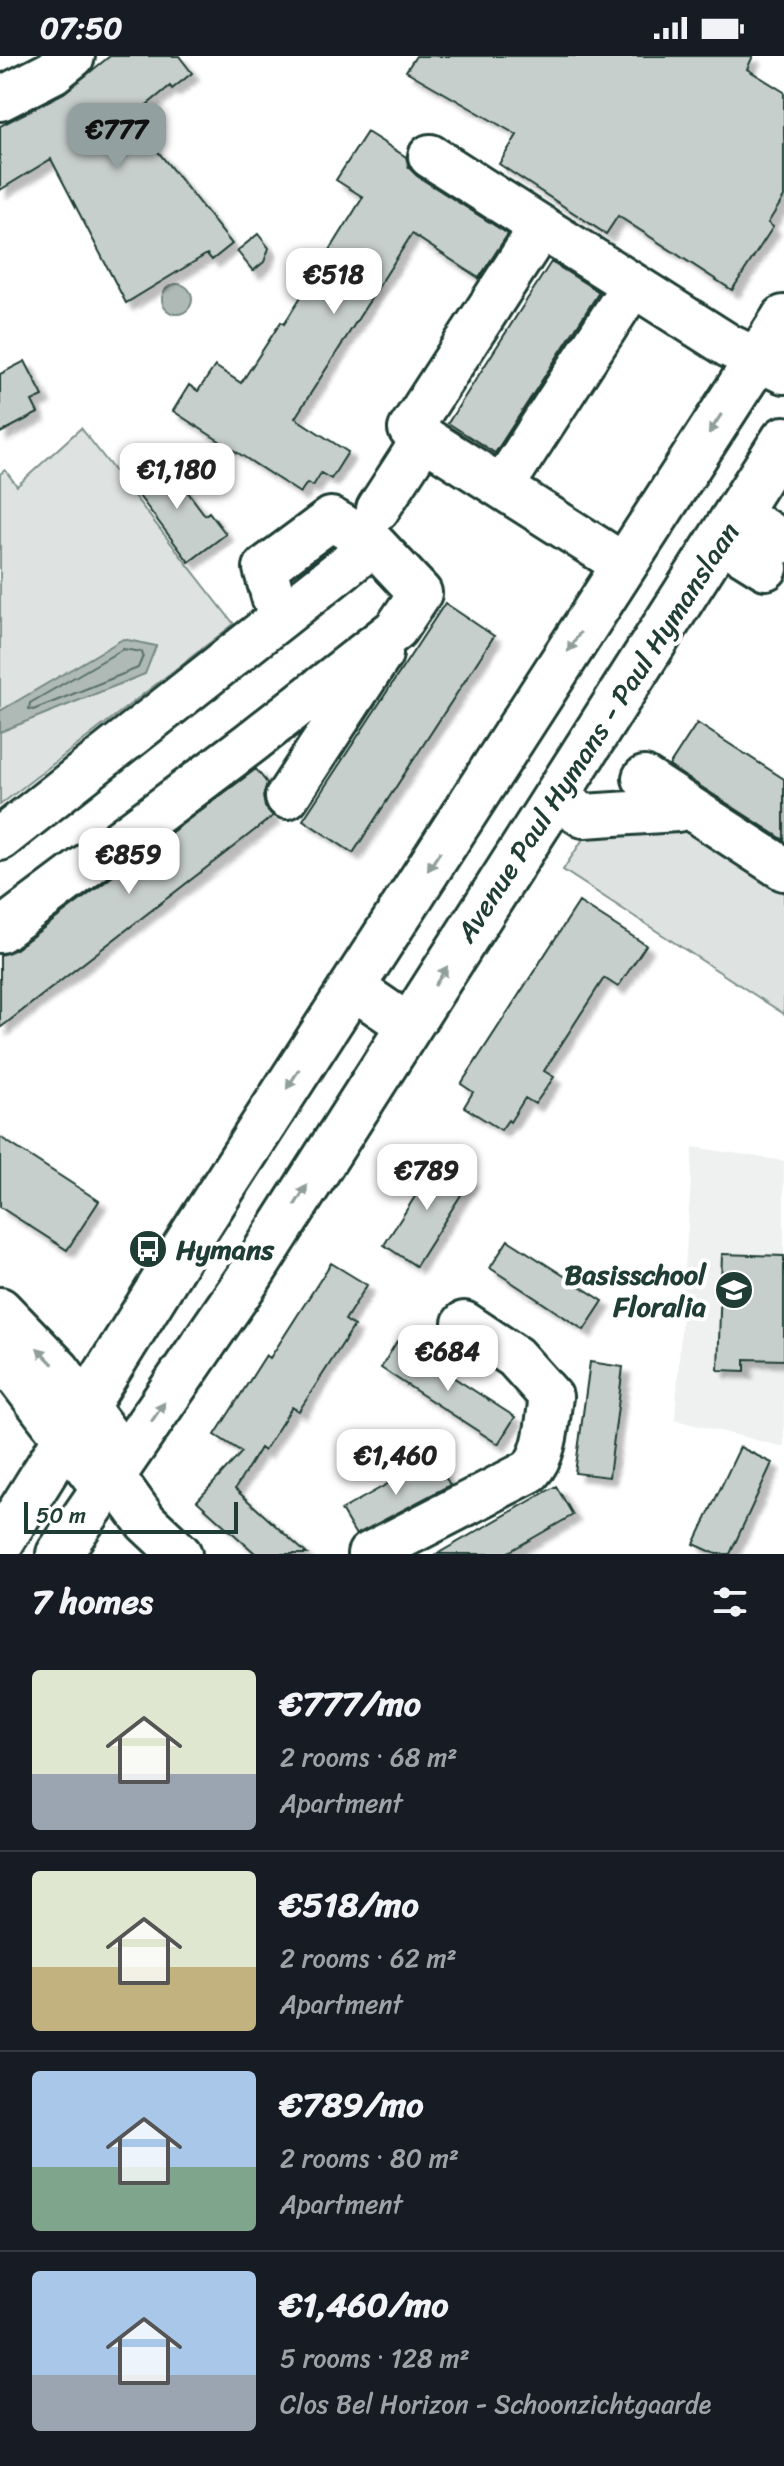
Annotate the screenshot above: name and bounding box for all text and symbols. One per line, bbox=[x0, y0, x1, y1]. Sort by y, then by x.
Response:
text: 07:50 bbox=[40, 1, 122, 55]
pin: €777 bbox=[70, 103, 164, 171]
text: €777 bbox=[86, 106, 148, 152]
pin: €518 bbox=[287, 248, 381, 316]
text: €518 bbox=[304, 251, 364, 297]
one-way arrow bbox=[708, 413, 723, 435]
pin: €1,180 bbox=[112, 443, 242, 511]
text: €1,180 bbox=[138, 446, 216, 492]
street label: Avenue Paul Hymans - Paul Hymanslaan bbox=[442, 512, 752, 954]
one-way arrow bbox=[567, 632, 582, 653]
pin: €859 bbox=[82, 828, 176, 896]
text: €859 bbox=[97, 831, 161, 877]
one-way arrow bbox=[427, 850, 441, 872]
one-way arrow bbox=[434, 965, 448, 987]
one-way arrow bbox=[285, 1069, 300, 1090]
pin: €789 bbox=[380, 1144, 474, 1212]
text: €789 bbox=[395, 1147, 459, 1193]
one-way arrow bbox=[294, 1184, 308, 1206]
place label: Hymans bbox=[176, 1225, 275, 1274]
bus stop icon: Hymans bbox=[127, 1228, 169, 1270]
place label: Basisschool Floralia bbox=[565, 1250, 707, 1331]
school or university icon: Basisschool Floralia bbox=[713, 1269, 755, 1311]
pin: €684 bbox=[401, 1325, 495, 1393]
text: €684 bbox=[416, 1328, 480, 1374]
one-way arrow bbox=[36, 1347, 55, 1366]
one-way arrow bbox=[150, 1401, 165, 1422]
pin: €1,460 bbox=[331, 1429, 461, 1497]
text: €1,460 bbox=[355, 1432, 437, 1478]
text: 50 m bbox=[36, 1496, 86, 1535]
scale bar bbox=[24, 1498, 238, 1534]
text: 7 homes bbox=[32, 1572, 153, 1632]
icon: filters bbox=[708, 1580, 752, 1624]
text: €777/mo bbox=[280, 1674, 421, 1734]
icon: home bbox=[96, 1702, 192, 1798]
text: 2 rooms · 68 m² bbox=[280, 1734, 457, 1780]
text: Apartment bbox=[280, 1780, 403, 1826]
text: €518/mo bbox=[280, 1875, 419, 1935]
icon: home bbox=[96, 1903, 192, 1999]
text: 2 rooms · 62 m² bbox=[280, 1935, 457, 1981]
text: Apartment bbox=[280, 1981, 403, 2027]
text: €789/mo bbox=[280, 2075, 424, 2135]
icon: home bbox=[96, 2103, 192, 2199]
text: 2 rooms · 80 m² bbox=[280, 2135, 459, 2181]
text: Apartment bbox=[280, 2181, 403, 2227]
text: €1,460/mo bbox=[280, 2275, 449, 2335]
icon: home bbox=[96, 2303, 192, 2399]
text: 5 rooms · 128 m² bbox=[280, 2335, 470, 2381]
text: Clos Bel Horizon - Schoonzichtgaarde bbox=[280, 2381, 711, 2427]

